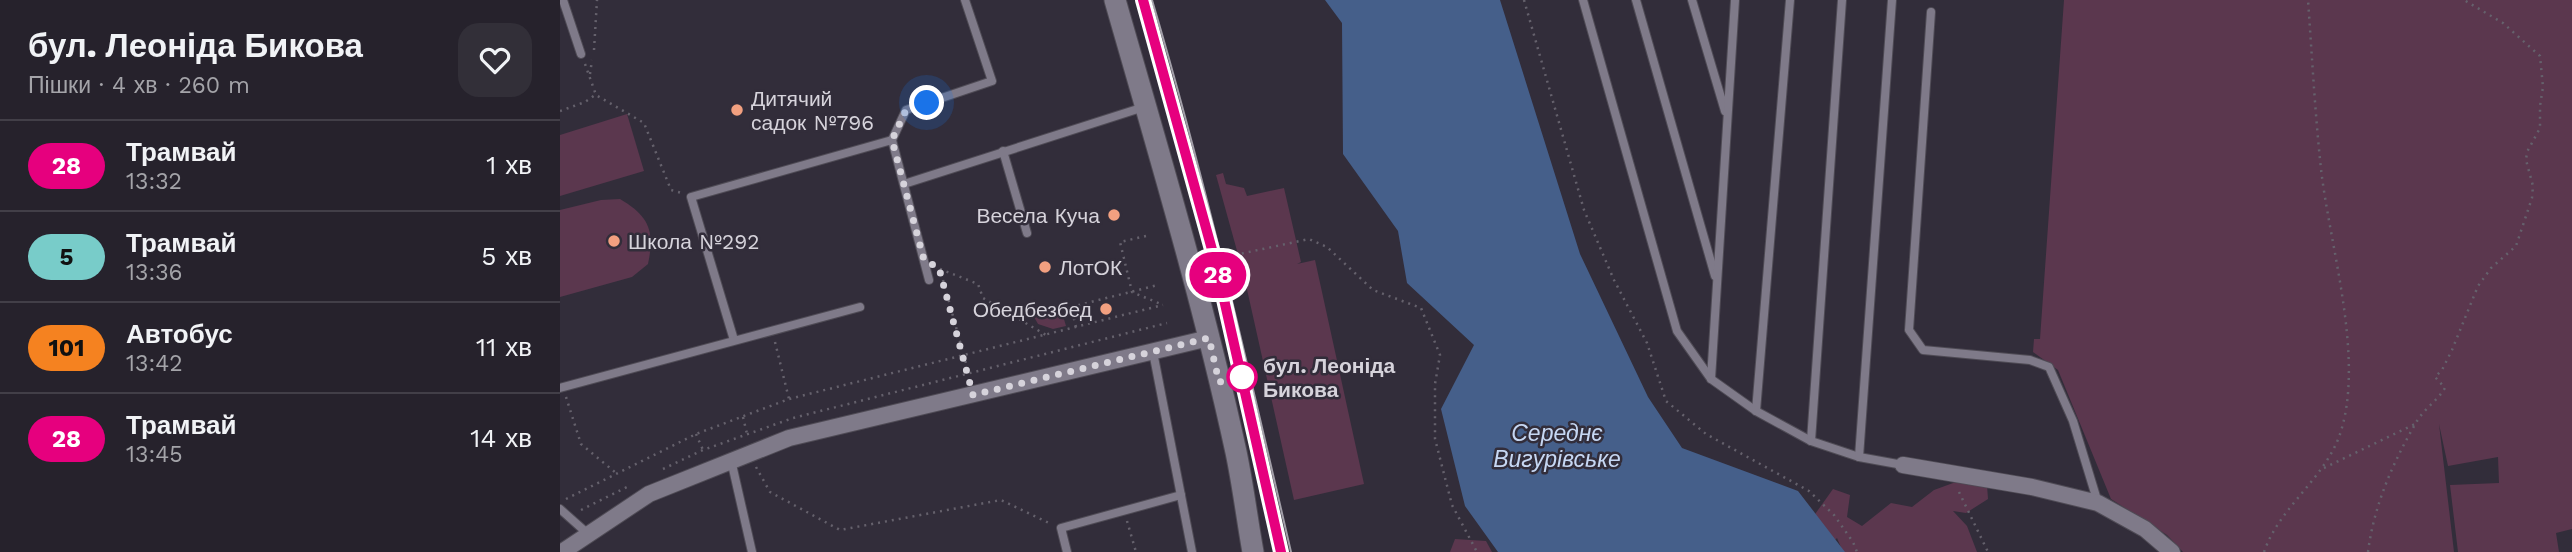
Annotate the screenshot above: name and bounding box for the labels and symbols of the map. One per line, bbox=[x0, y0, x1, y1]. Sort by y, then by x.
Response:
your location bbox=[909, 85, 944, 120]
place label: Дитячий садок №796 bbox=[751, 86, 874, 135]
marker: Дитячий садок №796 bbox=[729, 102, 745, 118]
place label: Весела Куча bbox=[976, 203, 1100, 228]
marker: Весела Куча bbox=[1106, 207, 1122, 223]
place label: Школа №292 bbox=[628, 229, 759, 254]
marker: Школа №292 bbox=[606, 233, 622, 249]
line badge: 28 bbox=[1186, 252, 1250, 298]
place label: ЛотОК bbox=[1059, 255, 1123, 280]
marker: ЛотОК bbox=[1037, 259, 1053, 275]
place label: Обедбезбед bbox=[973, 297, 1092, 322]
marker: Обедбезбед bbox=[1098, 301, 1114, 317]
place label: бул. Леоніда Бикова bbox=[1263, 353, 1396, 402]
marker: бул. Леоніда Бикова bbox=[1227, 362, 1257, 392]
water label: Середнє Вигурівське bbox=[1493, 420, 1621, 473]

